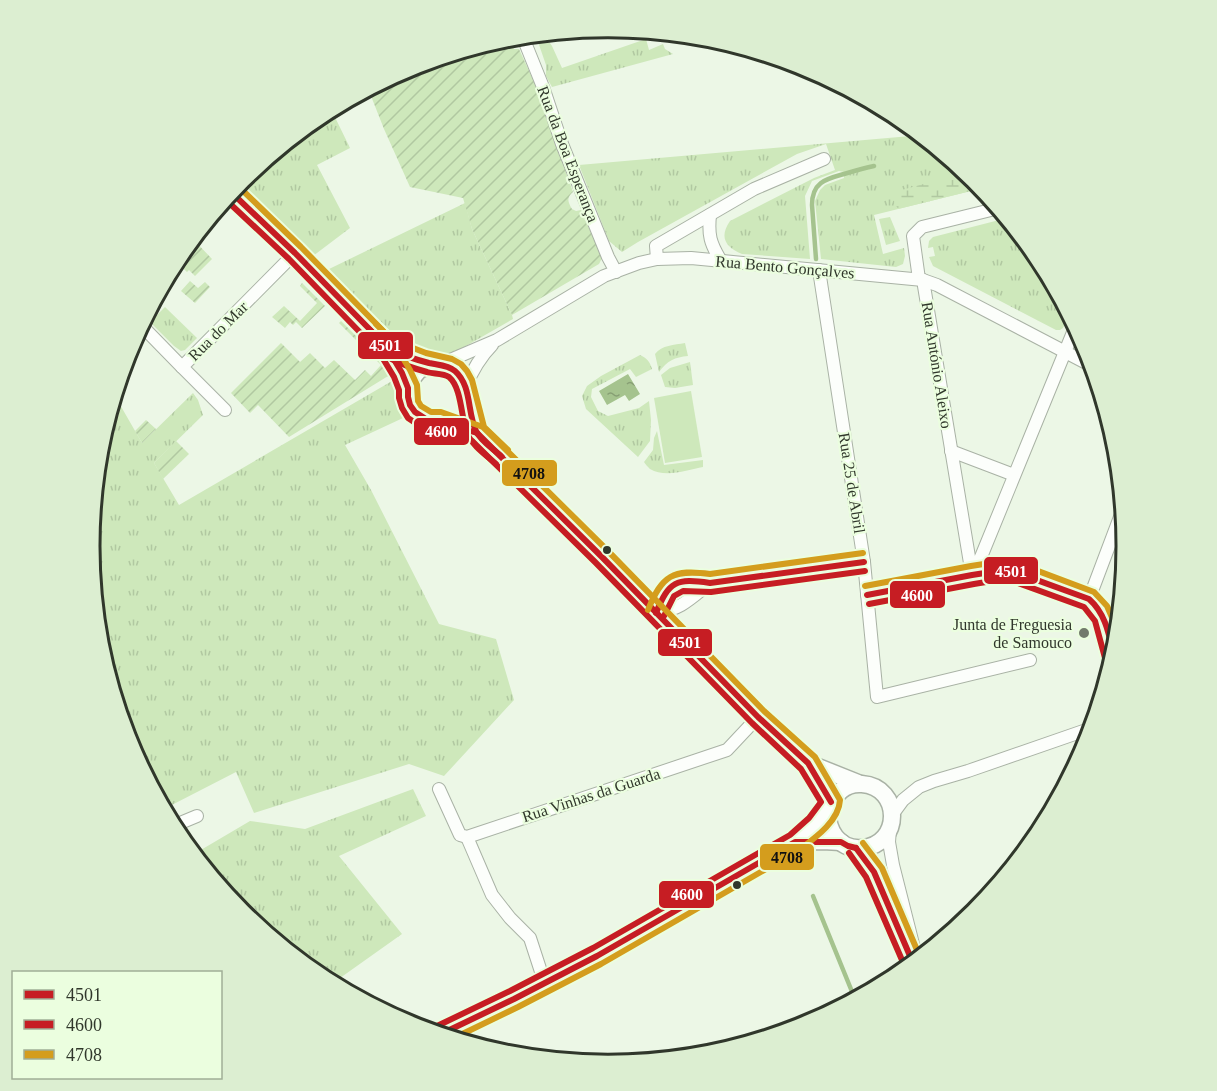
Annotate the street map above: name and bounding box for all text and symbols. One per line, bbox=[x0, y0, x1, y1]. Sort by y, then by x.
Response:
street label: Rua da Boa Esperança bbox=[533, 84, 602, 225]
street label: Rua Bento Gonçalves bbox=[715, 252, 855, 283]
street label: Rua do Mar bbox=[185, 297, 252, 364]
street label: Rua António Aleixo bbox=[919, 300, 955, 430]
line badge: 4501 bbox=[357, 331, 414, 360]
text: 4501 bbox=[369, 337, 401, 354]
line badge: 4600 bbox=[413, 417, 470, 446]
text: 4600 bbox=[425, 423, 457, 440]
street label: Rua 25 de Abril bbox=[836, 431, 868, 535]
line badge: 4708 bbox=[501, 459, 558, 487]
text: 4708 bbox=[513, 465, 545, 482]
unlabelled marker bbox=[601, 544, 613, 556]
line badge: 4501 bbox=[983, 556, 1039, 585]
text: 4501 bbox=[995, 563, 1027, 580]
line badge: 4600 bbox=[889, 580, 946, 609]
text: 4600 bbox=[901, 587, 933, 604]
place label: Junta de Freguesia de Samouco bbox=[953, 616, 1072, 651]
marker: Junta de Freguesia de Samouco bbox=[1077, 626, 1091, 640]
line badge: 4501 bbox=[657, 628, 713, 657]
text: 4501 bbox=[669, 634, 701, 651]
street label: Rua Vinhas da Guarda bbox=[520, 765, 662, 825]
line badge: 4708 bbox=[759, 843, 815, 871]
text: 4708 bbox=[771, 849, 803, 866]
unlabelled marker bbox=[731, 879, 743, 891]
line badge: 4600 bbox=[658, 880, 715, 909]
text: 4600 bbox=[671, 886, 703, 903]
legend bbox=[12, 971, 222, 1079]
text: 4501 bbox=[66, 985, 102, 1005]
text: 4600 bbox=[66, 1015, 102, 1035]
text: 4708 bbox=[66, 1045, 102, 1065]

